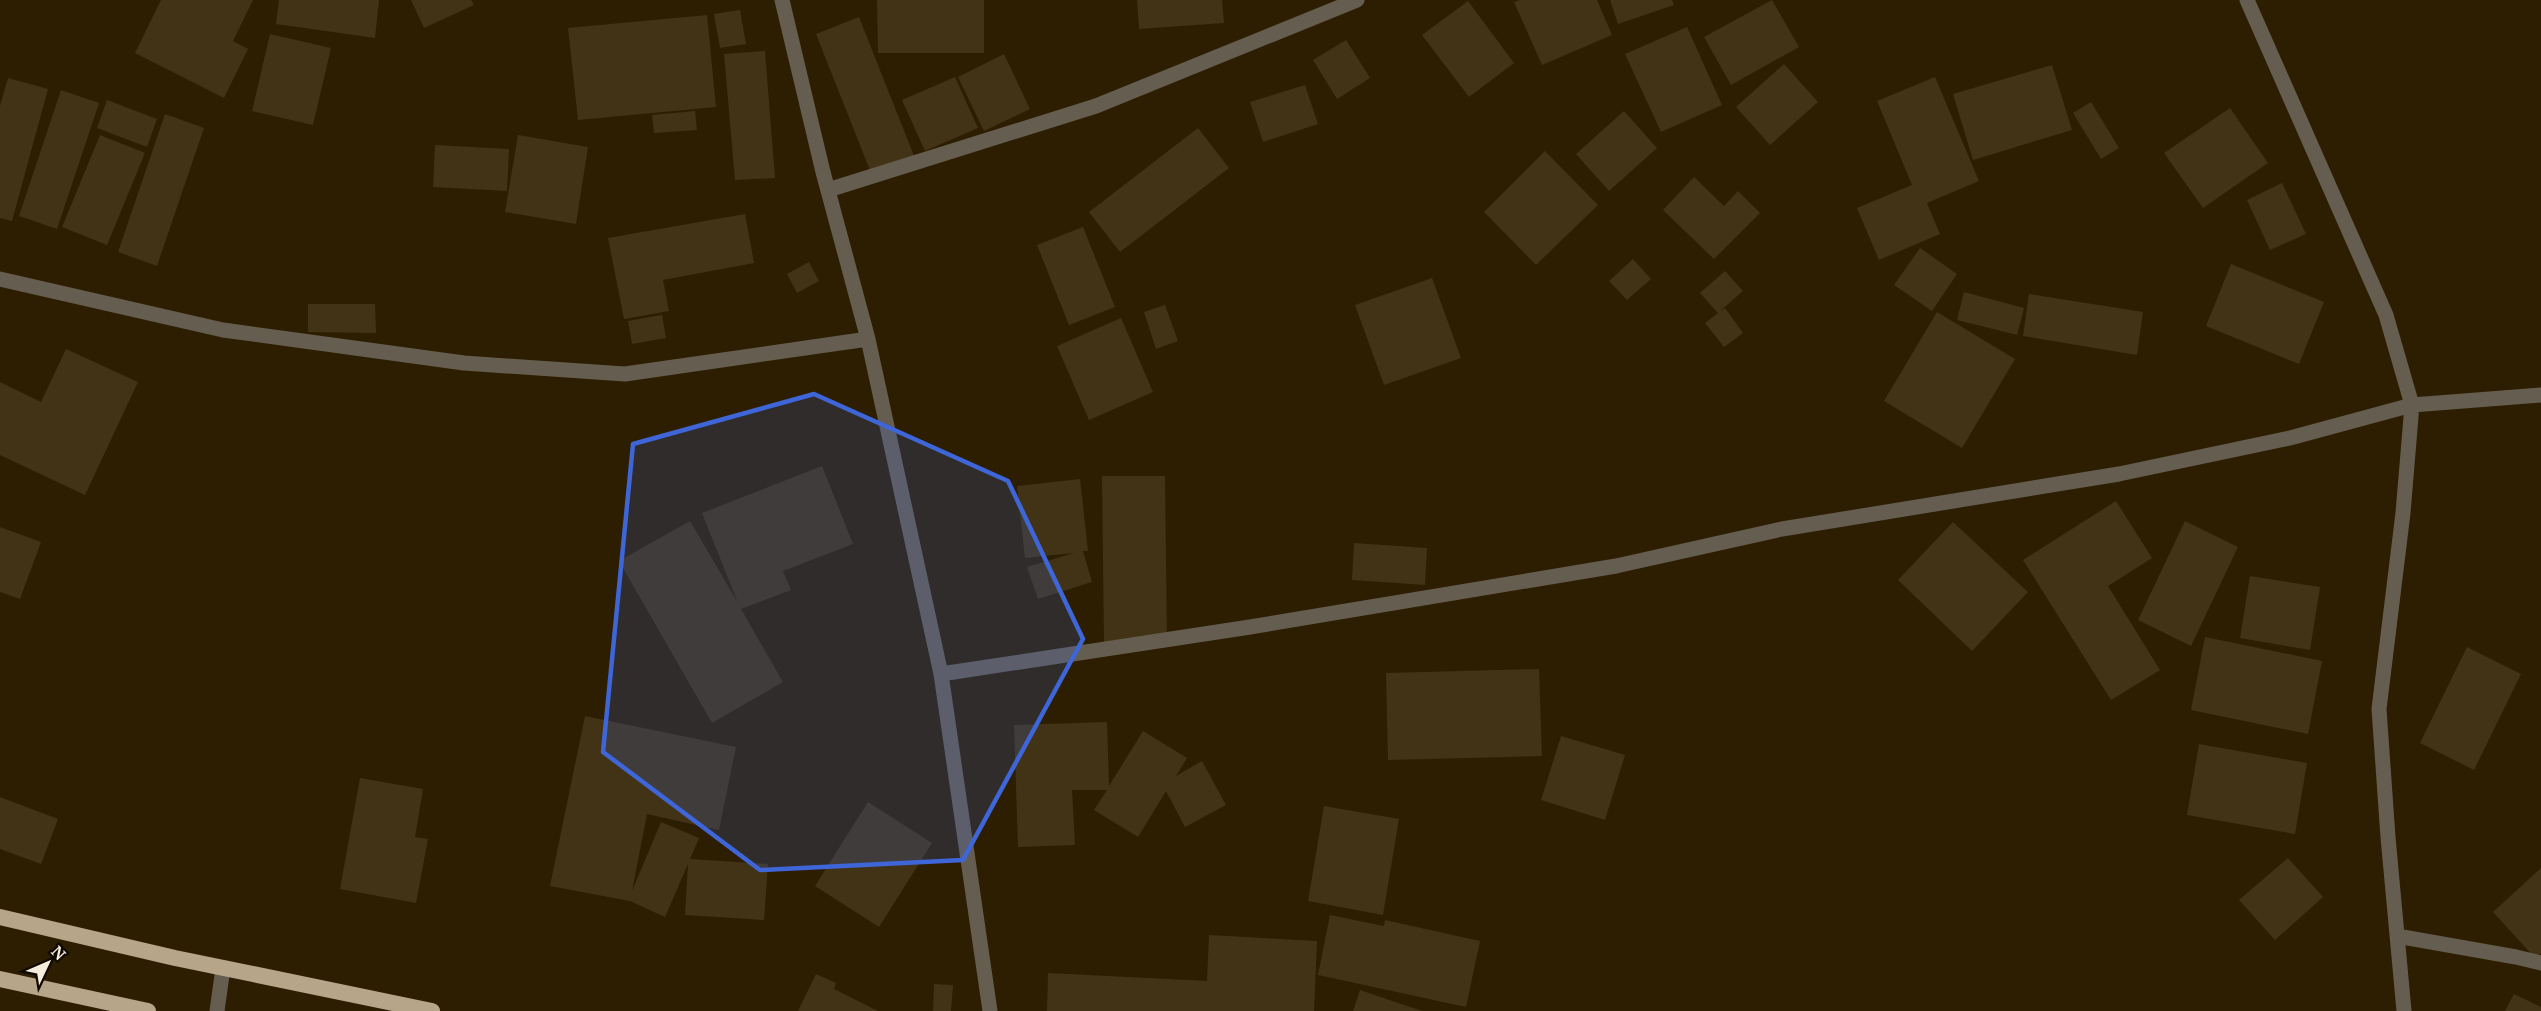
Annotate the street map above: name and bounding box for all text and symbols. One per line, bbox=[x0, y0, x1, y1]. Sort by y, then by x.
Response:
north arrow bbox=[18, 933, 78, 993]
text: N bbox=[47, 941, 71, 965]

